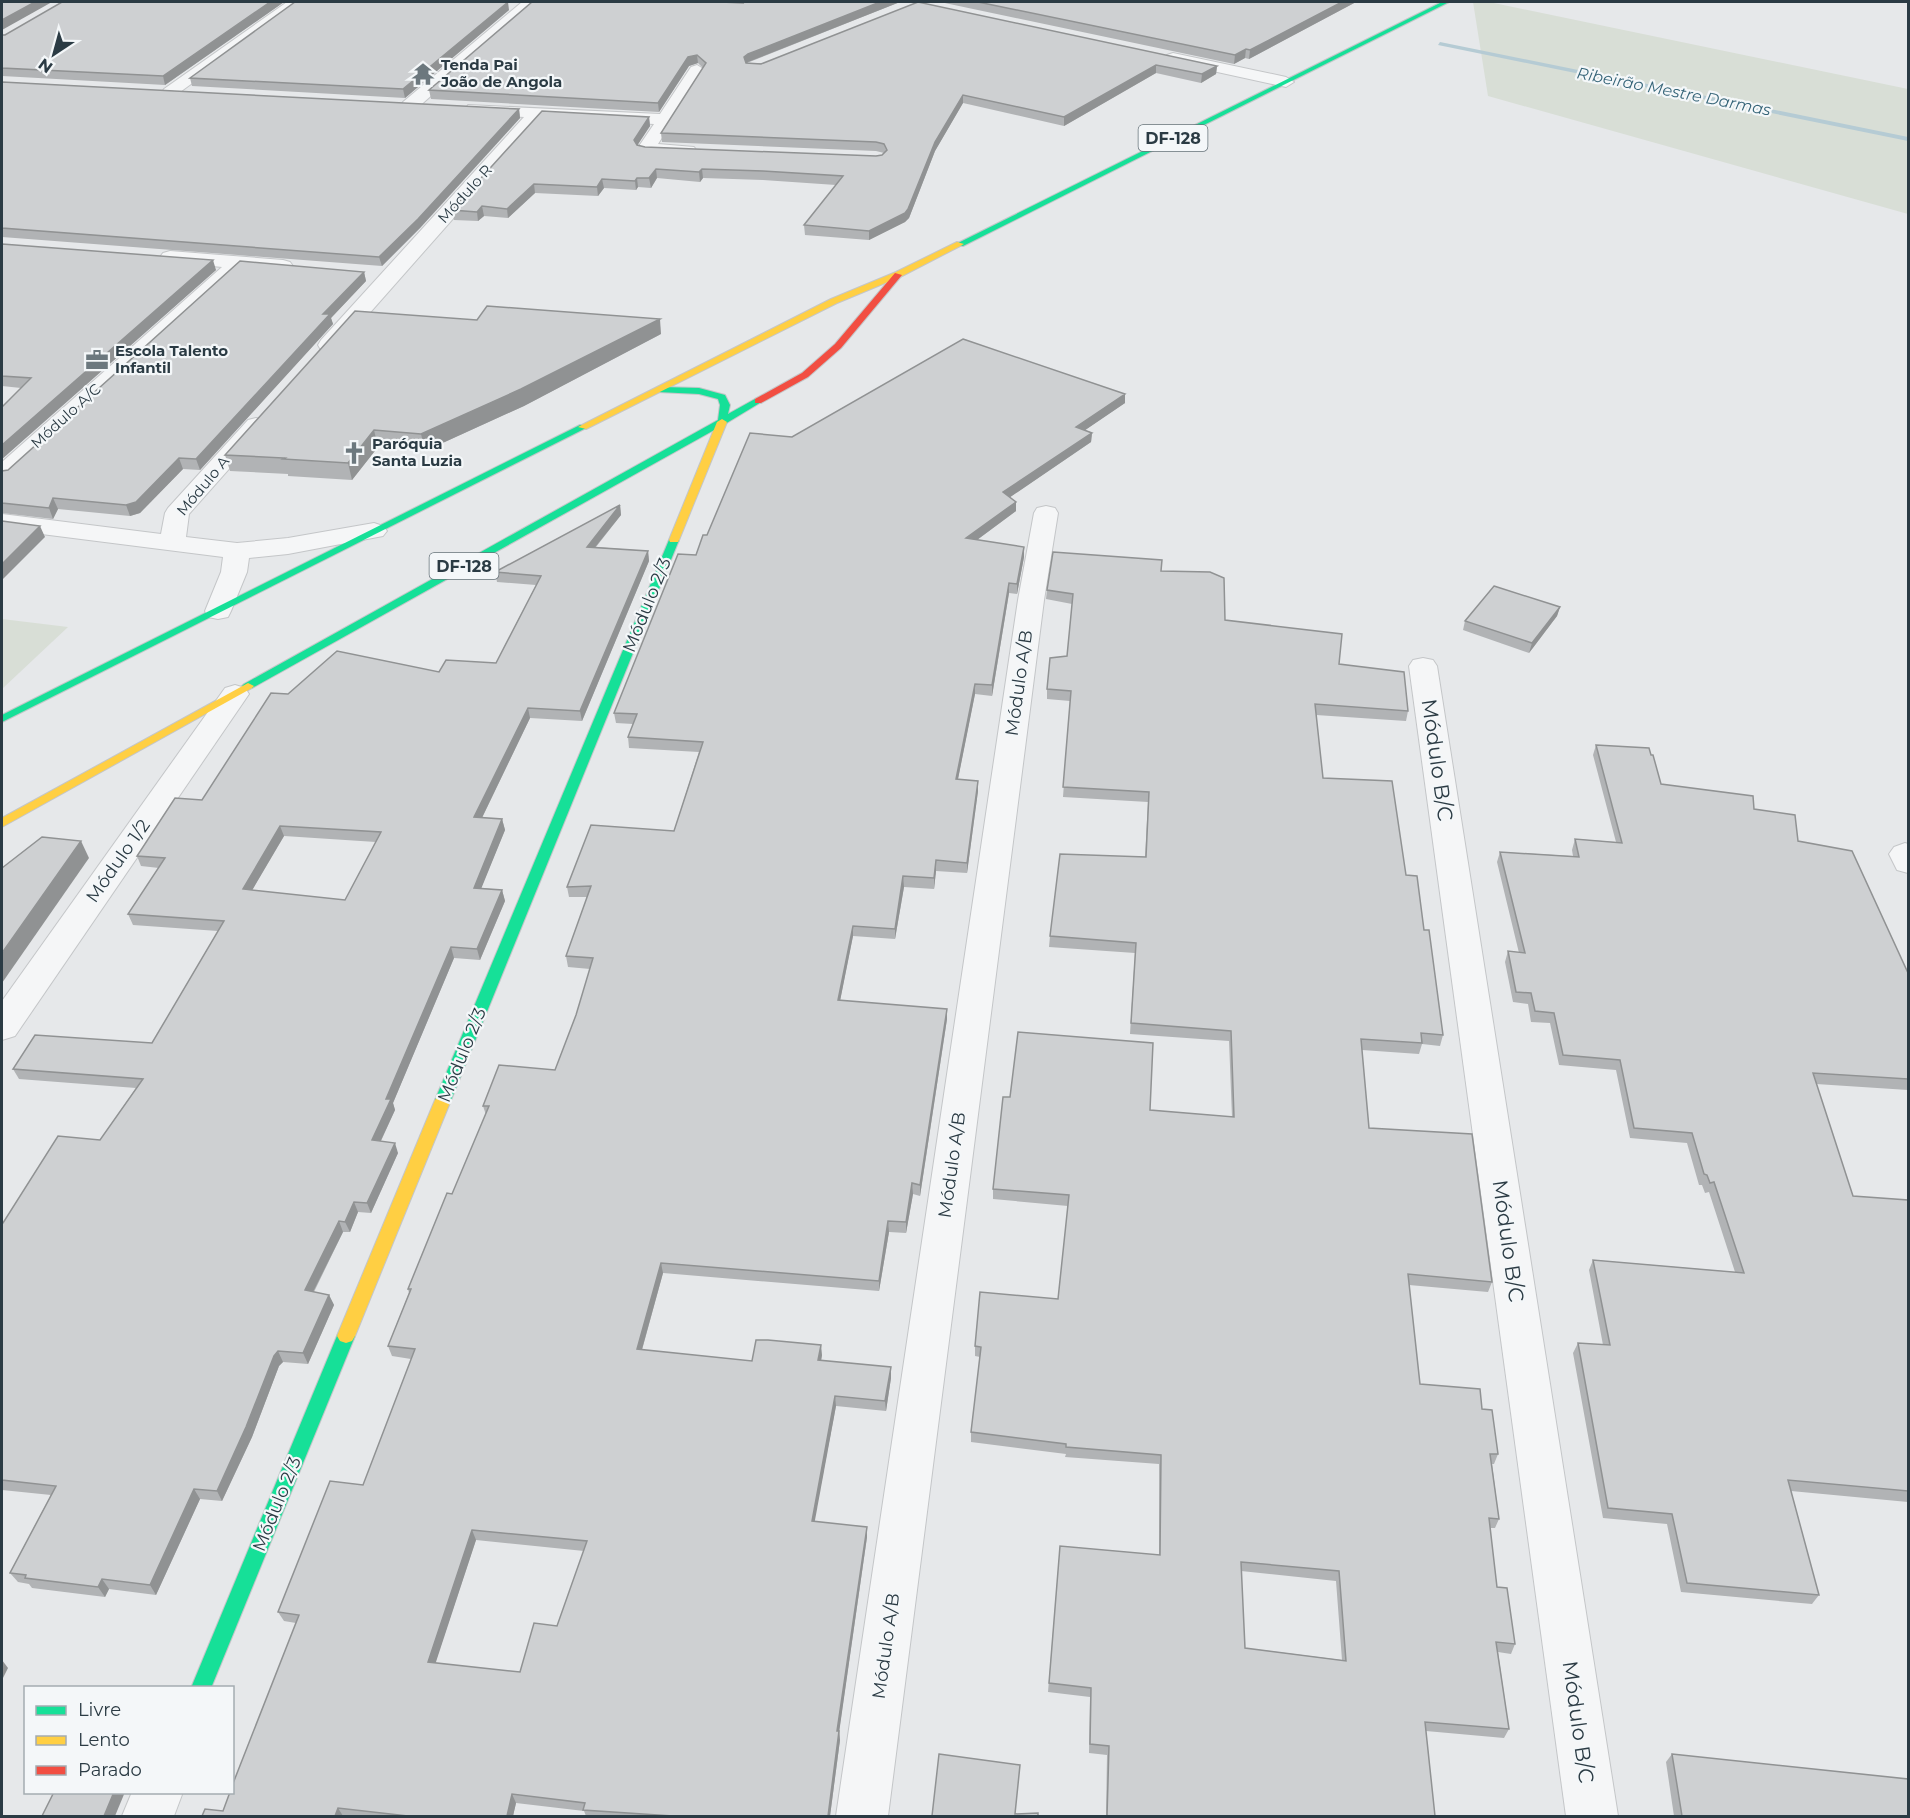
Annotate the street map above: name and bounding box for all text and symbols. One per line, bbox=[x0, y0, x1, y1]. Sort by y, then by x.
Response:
north arrow bbox=[24, 24, 84, 84]
text: N bbox=[35, 54, 56, 77]
place label: Tenda Pai João de Angola bbox=[440, 55, 562, 91]
temple icon: Tenda Pai João de Angola bbox=[410, 61, 436, 87]
water label: Ribeirão Mestre Darmas bbox=[1575, 63, 1773, 120]
road number: DF-128 bbox=[1138, 125, 1208, 151]
street label: Módulo R bbox=[433, 160, 496, 227]
place label: Escola Talento Infantil bbox=[115, 341, 228, 377]
office icon: Escola Talento Infantil bbox=[84, 347, 110, 373]
street label: Módulo A/C bbox=[27, 379, 105, 452]
place label: Paróquia Santa Luzia bbox=[372, 434, 462, 470]
church icon: Paróquia Santa Luzia bbox=[341, 440, 367, 466]
street label: Módulo A bbox=[172, 452, 233, 519]
road number: DF-128 bbox=[430, 553, 498, 579]
street label: Módulo 2/3 bbox=[618, 554, 676, 656]
street label: Módulo A/B bbox=[1001, 629, 1037, 737]
street label: Módulo B/C bbox=[1417, 697, 1458, 823]
street label: Módulo 1/2 bbox=[81, 815, 155, 907]
street label: Módulo 2/3 bbox=[433, 1004, 491, 1106]
street label: Módulo A/B bbox=[934, 1111, 970, 1219]
street label: Módulo B/C bbox=[1488, 1178, 1529, 1304]
street label: Módulo 2/3 bbox=[248, 1453, 306, 1555]
street label: Módulo A/B bbox=[868, 1592, 904, 1700]
street label: Módulo B/C bbox=[1558, 1659, 1599, 1785]
legend bbox=[24, 1686, 234, 1794]
text: Livre bbox=[78, 1699, 121, 1721]
text: Lento bbox=[78, 1729, 130, 1751]
text: Parado bbox=[78, 1759, 142, 1781]

